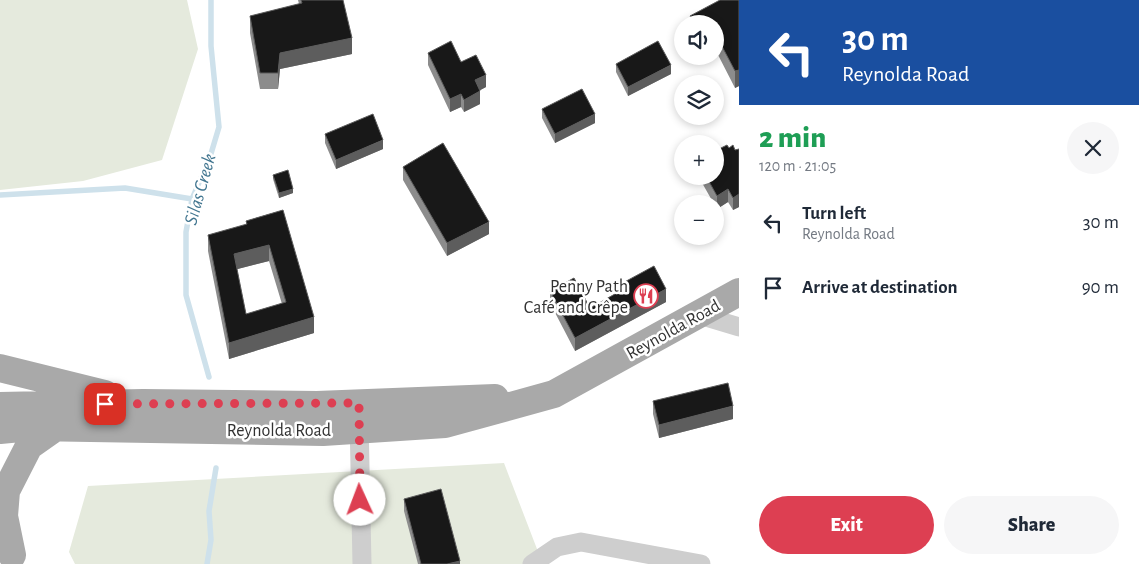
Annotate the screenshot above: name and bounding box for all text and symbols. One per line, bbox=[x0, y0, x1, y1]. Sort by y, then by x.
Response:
map controls bbox=[674, 15, 724, 245]
button: sound bbox=[674, 15, 724, 65]
icon: left bbox=[759, 20, 824, 85]
text: 30 m bbox=[842, 22, 909, 57]
text: Reynolda Road bbox=[842, 63, 970, 85]
button: layers bbox=[674, 75, 724, 125]
button: close bbox=[1067, 122, 1119, 174]
text: 2 min bbox=[759, 123, 826, 153]
button: + bbox=[674, 135, 724, 185]
water label: Silas Creek bbox=[181, 152, 220, 227]
text: 120 m · 21:05 bbox=[759, 158, 836, 174]
button: − bbox=[674, 195, 724, 245]
text: Turn left bbox=[802, 204, 866, 223]
icon: left bbox=[759, 209, 787, 237]
text: 30 m bbox=[1083, 213, 1119, 232]
text: Reynolda Road bbox=[802, 226, 895, 242]
icon: arrive bbox=[759, 274, 787, 302]
place label: Penny Path Café and Crêpe bbox=[524, 278, 628, 317]
text: Arrive at destination bbox=[802, 278, 958, 297]
text: 90 m bbox=[1082, 278, 1119, 297]
restaurant icon: Penny Path Café and Crêpe bbox=[633, 283, 659, 309]
street label: Reynolda Road bbox=[624, 297, 723, 363]
pin bbox=[84, 383, 126, 425]
icon: arrive bbox=[91, 390, 119, 418]
street label: Reynolda Road bbox=[227, 422, 331, 440]
position arrow bbox=[333, 473, 385, 525]
button: Exit bbox=[759, 496, 934, 554]
button: Share bbox=[944, 496, 1119, 554]

